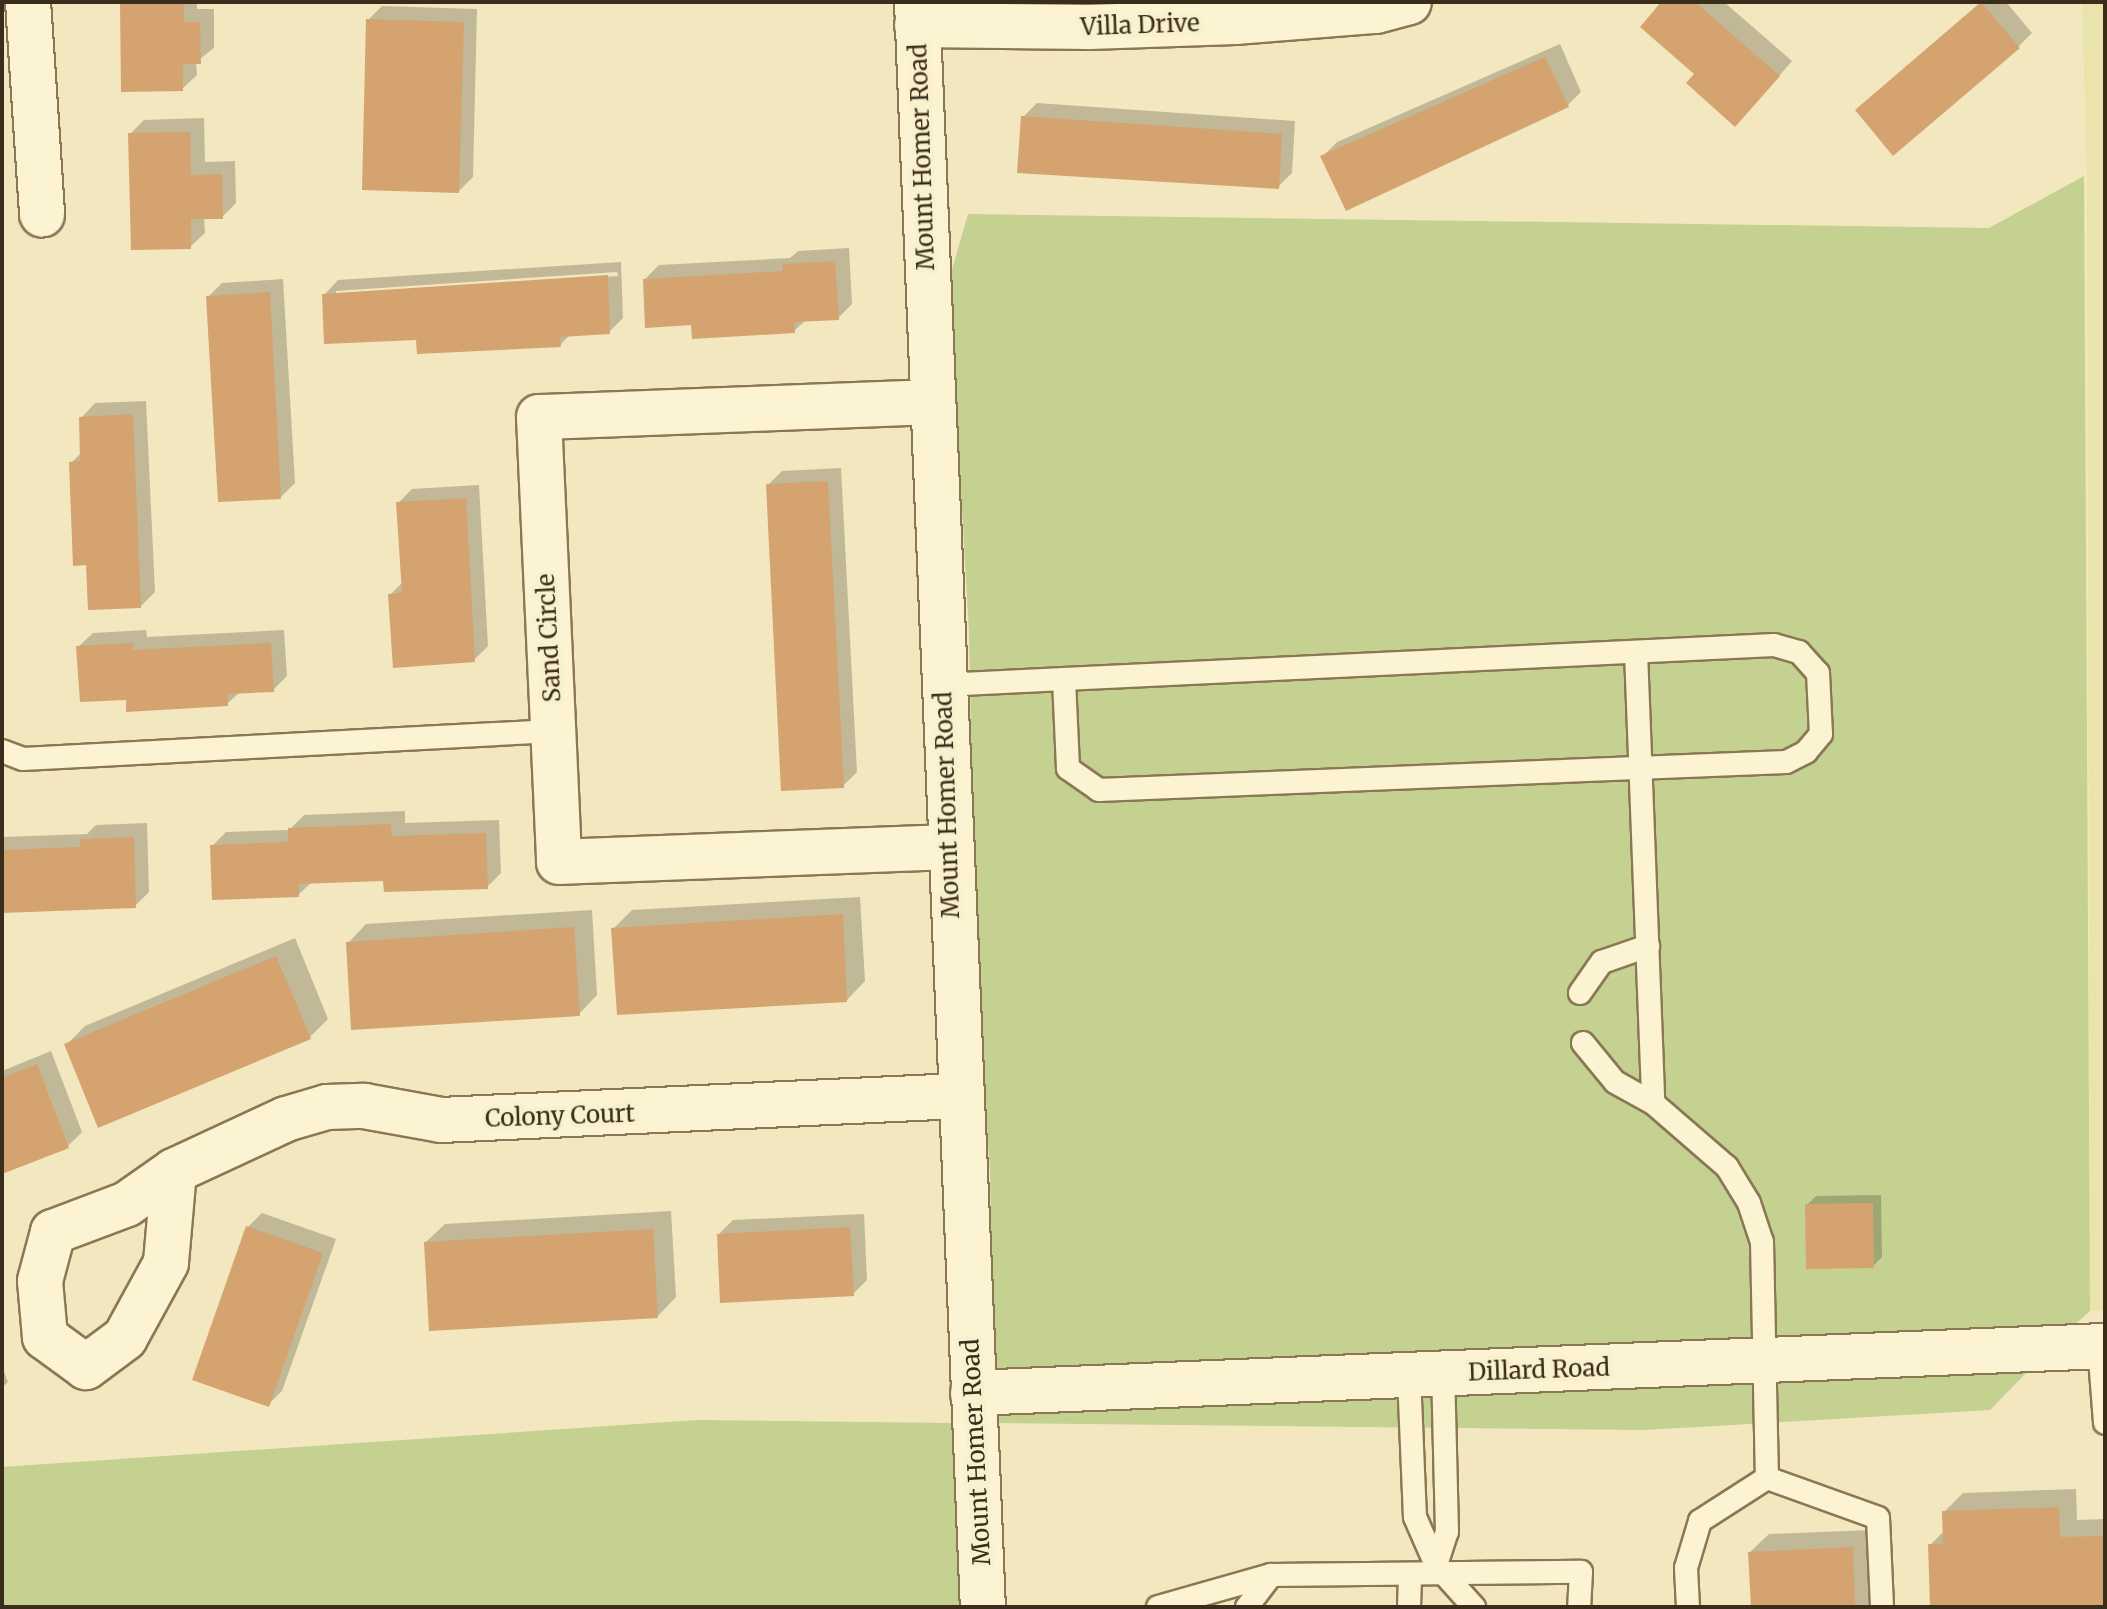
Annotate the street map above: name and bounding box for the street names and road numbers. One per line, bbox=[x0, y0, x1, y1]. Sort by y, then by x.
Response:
street label: Villa Drive bbox=[1080, 9, 1200, 41]
street label: Mount Homer Road bbox=[904, 43, 940, 271]
street label: Sand Circle bbox=[531, 573, 567, 703]
street label: Mount Homer Road bbox=[929, 691, 965, 919]
street label: Colony Court bbox=[485, 1099, 635, 1133]
street label: Mount Homer Road bbox=[956, 1338, 996, 1566]
street label: Dillard Road bbox=[1468, 1353, 1610, 1387]

